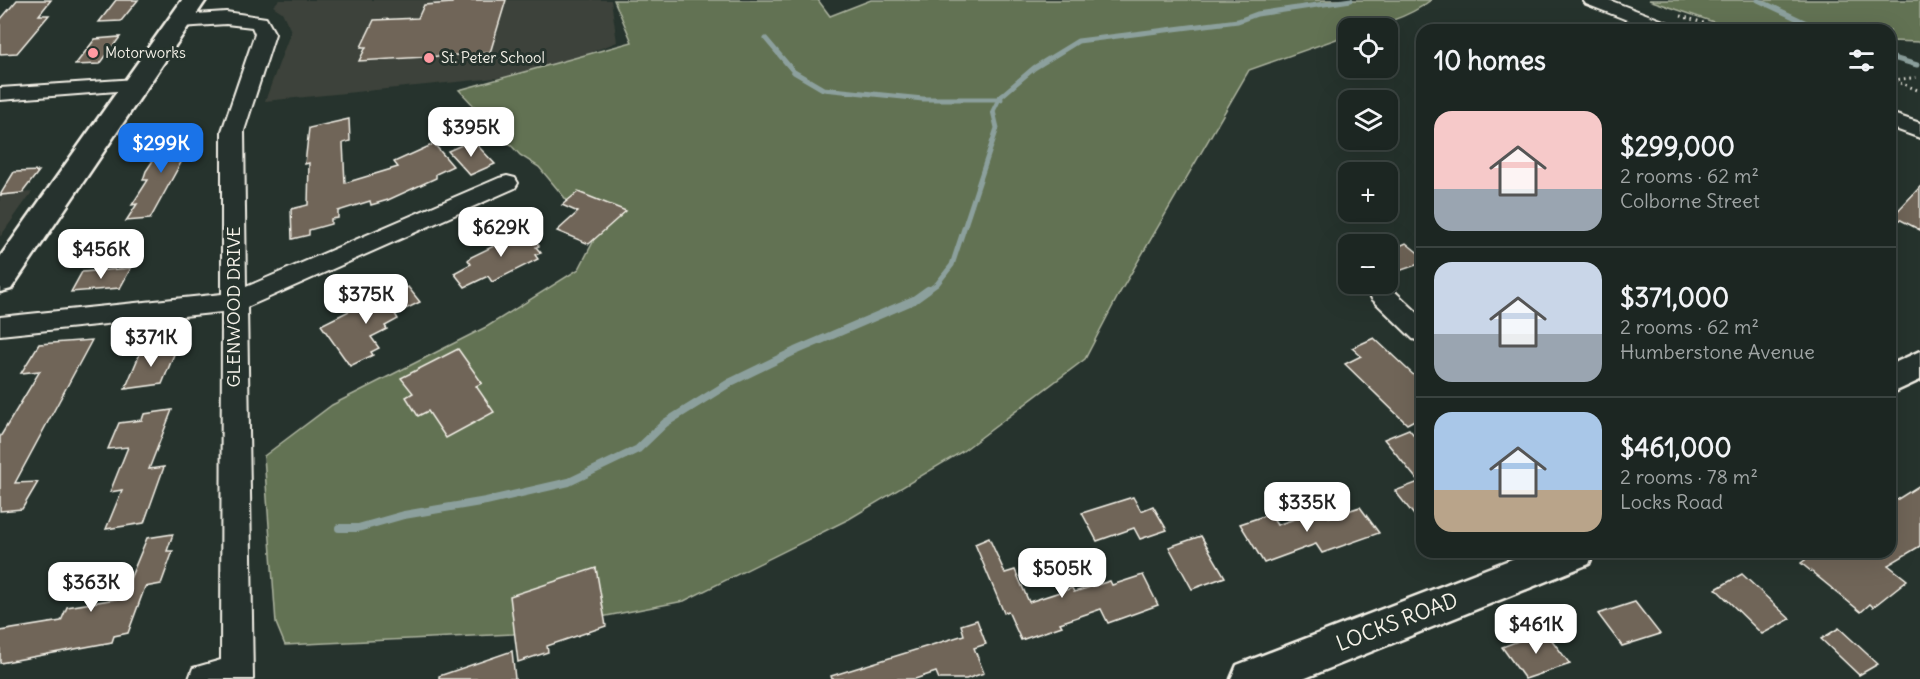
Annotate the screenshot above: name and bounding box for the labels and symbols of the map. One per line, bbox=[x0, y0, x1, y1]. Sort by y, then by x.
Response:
place label: Motorworks bbox=[105, 43, 186, 62]
marker: Motorworks bbox=[86, 46, 100, 60]
place label: St. Peter School bbox=[441, 48, 545, 67]
marker: St. Peter School bbox=[422, 51, 436, 65]
pin: $395K bbox=[429, 107, 513, 158]
pin: $299K bbox=[119, 123, 203, 174]
pin: $629K bbox=[459, 207, 543, 258]
street label: GLENWOOD DRIVE bbox=[222, 227, 245, 387]
pin: $456K bbox=[59, 229, 143, 280]
pin: $375K bbox=[324, 274, 408, 325]
pin: $371K bbox=[109, 317, 193, 368]
pin: $335K bbox=[1265, 482, 1349, 533]
pin: $505K bbox=[1020, 548, 1104, 599]
pin: $363K bbox=[49, 562, 133, 613]
street label: LOCKS ROAD bbox=[1332, 586, 1462, 657]
pin: $461K bbox=[1494, 604, 1578, 655]

